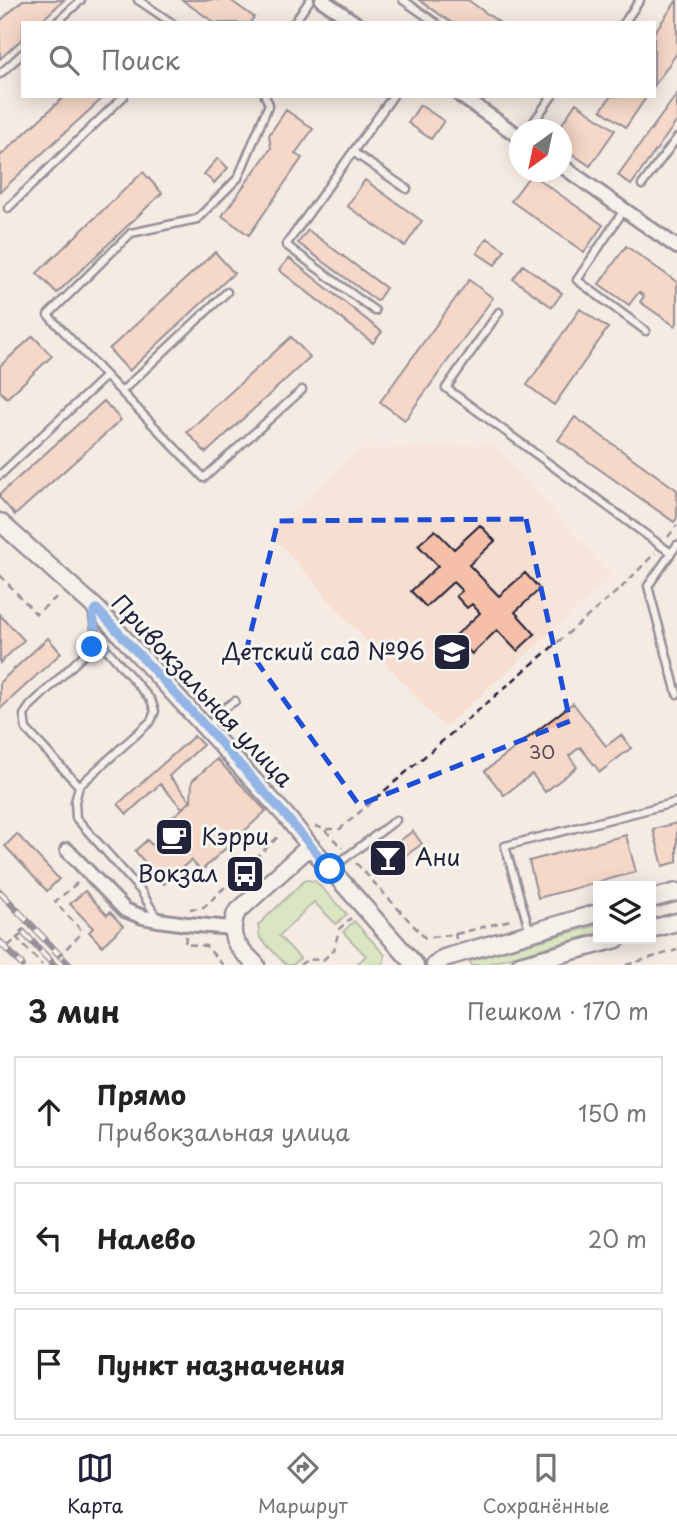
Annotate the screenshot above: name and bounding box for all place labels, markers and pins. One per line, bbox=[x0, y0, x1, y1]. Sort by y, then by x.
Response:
school or university icon: Детский сад №96 bbox=[431, 631, 473, 673]
place label: Детский сад №96 bbox=[222, 633, 425, 668]
cafe icon: Кэрри bbox=[153, 816, 195, 858]
place label: Кэрри bbox=[201, 818, 269, 853]
bar icon: Ани bbox=[367, 837, 409, 879]
place label: Ани bbox=[415, 839, 460, 874]
bus stop icon: Вокзал bbox=[224, 853, 266, 895]
place label: Вокзал bbox=[138, 855, 218, 890]

